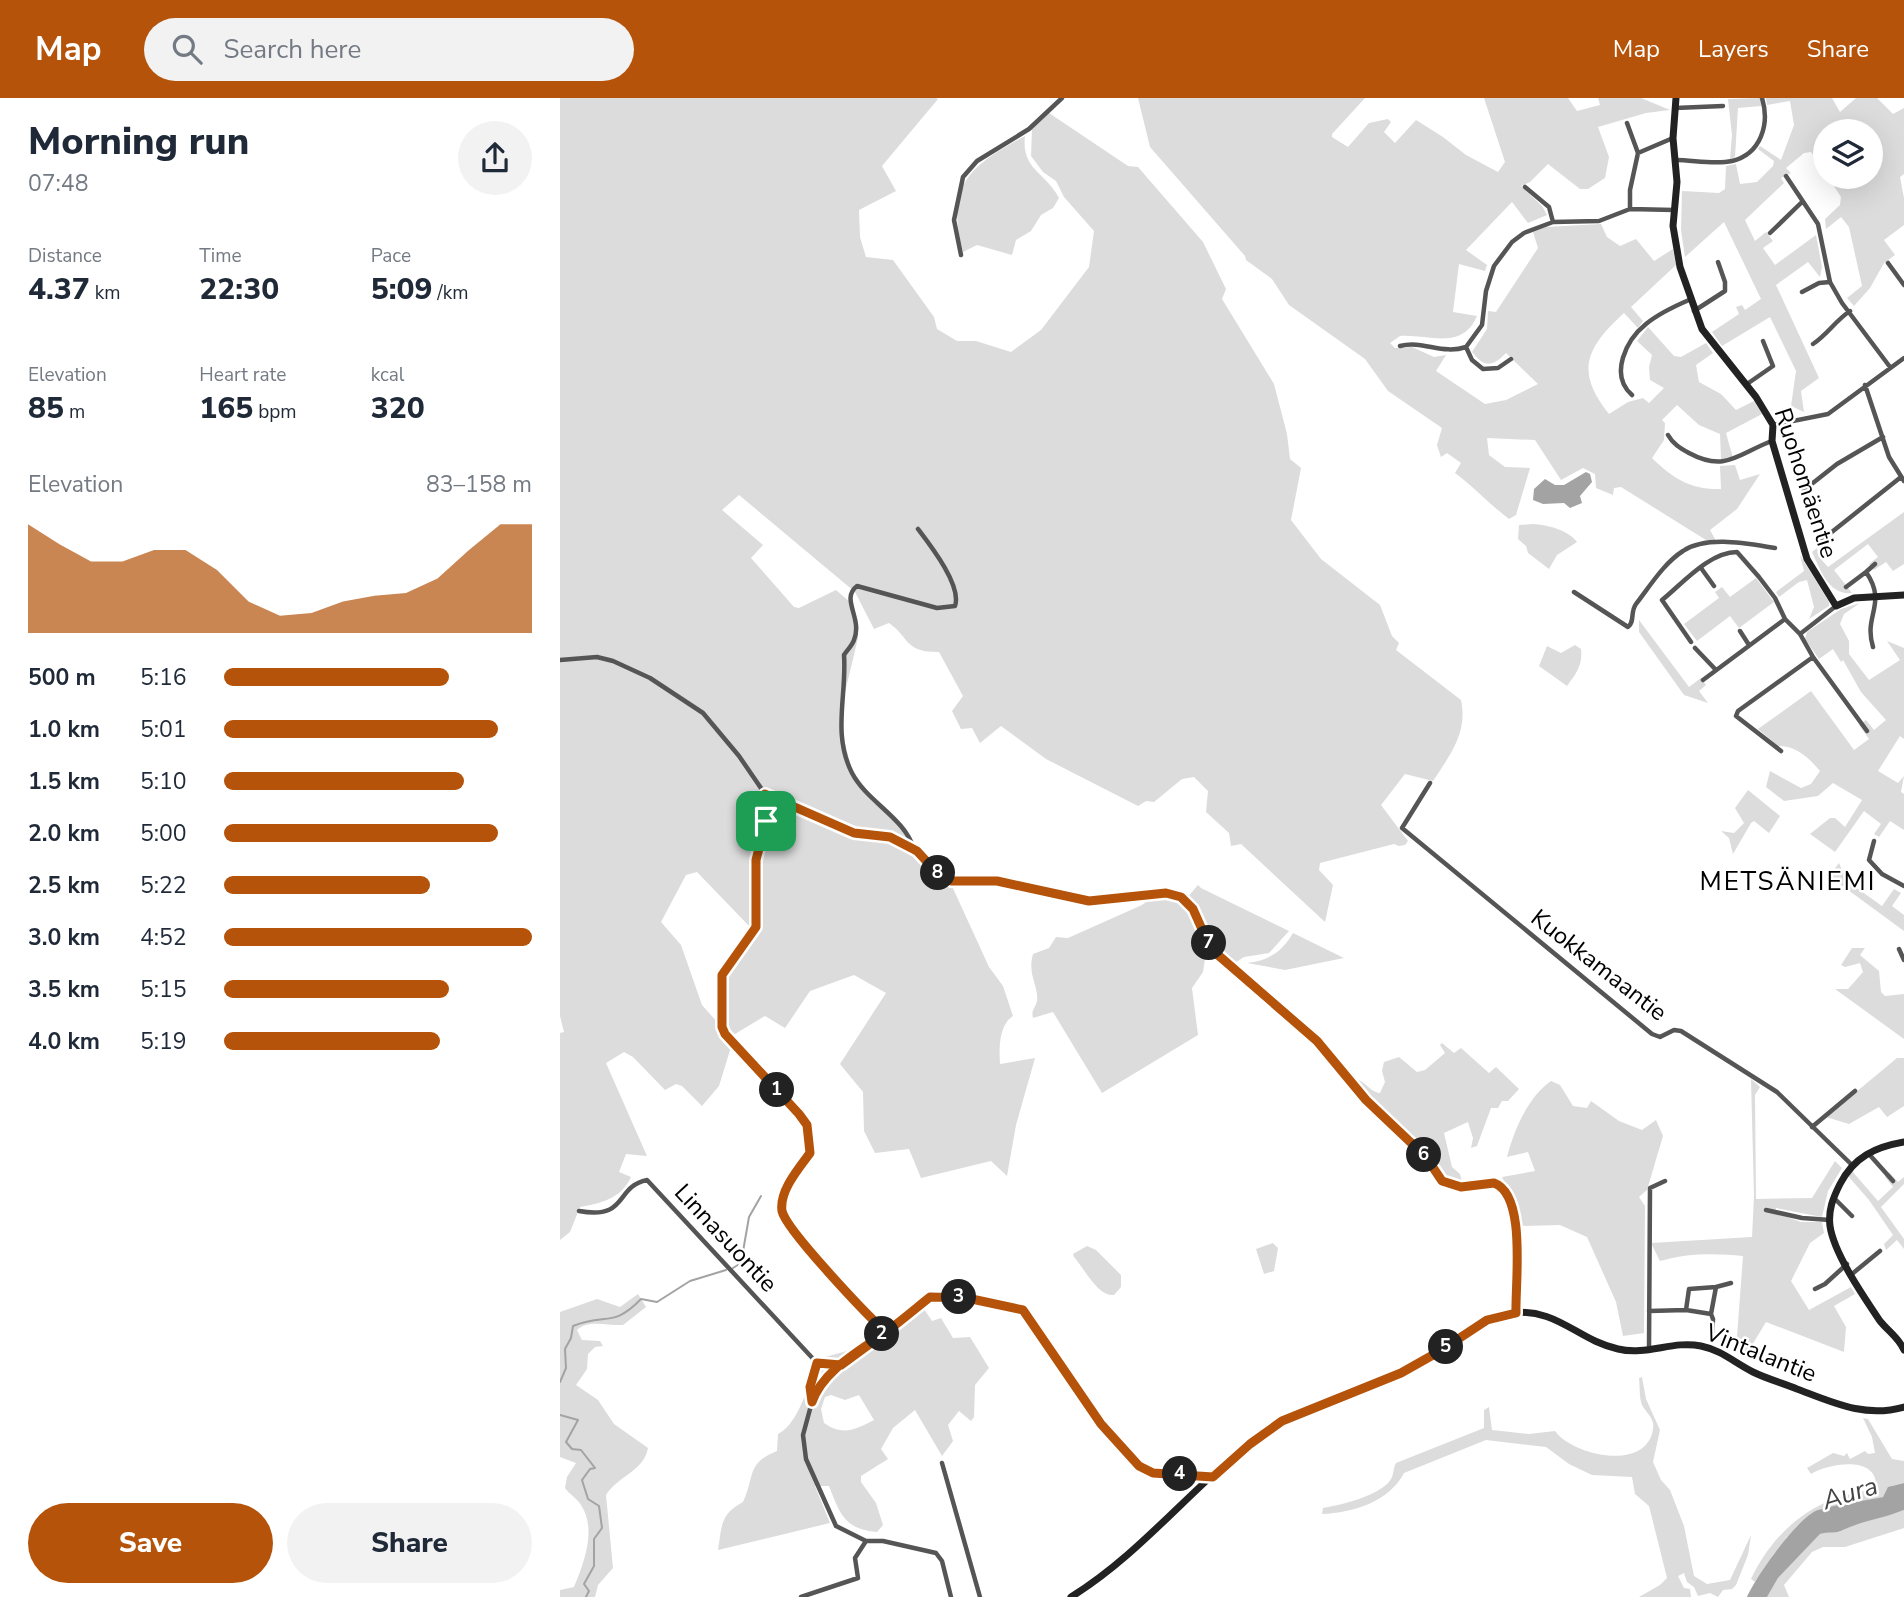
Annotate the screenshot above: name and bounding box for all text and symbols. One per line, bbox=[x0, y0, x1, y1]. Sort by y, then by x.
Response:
search box bbox=[144, 18, 634, 81]
text: Map bbox=[35, 27, 102, 72]
icon: search bbox=[168, 30, 206, 68]
text: Search here bbox=[224, 32, 361, 67]
text: Map bbox=[1613, 33, 1660, 65]
text: Layers bbox=[1698, 33, 1769, 65]
text: Share bbox=[1807, 33, 1869, 65]
text: Morning run bbox=[28, 116, 249, 167]
map controls bbox=[1813, 119, 1883, 189]
button: layers bbox=[1813, 119, 1883, 189]
button: share bbox=[458, 121, 532, 195]
text: 07:48 bbox=[28, 168, 88, 199]
text: Distance bbox=[28, 243, 102, 269]
text: Time bbox=[199, 243, 242, 269]
text: Pace bbox=[371, 243, 411, 269]
text: 4.37 bbox=[28, 269, 90, 310]
text: 22:30 bbox=[199, 269, 279, 310]
text: 5:09 bbox=[371, 269, 432, 310]
text: km bbox=[90, 280, 120, 306]
text: /km bbox=[432, 280, 468, 306]
text: Elevation bbox=[28, 362, 107, 388]
text: Heart rate bbox=[199, 362, 286, 388]
text: kcal bbox=[371, 362, 404, 388]
text: 85 bbox=[28, 388, 64, 429]
text: 165 bbox=[199, 388, 253, 429]
text: 320 bbox=[371, 388, 425, 429]
text: m bbox=[64, 399, 85, 425]
text: bpm bbox=[253, 399, 297, 425]
street label: Ruohomäentie bbox=[1767, 404, 1845, 562]
text: Elevation bbox=[28, 469, 123, 500]
text: 83–158 m bbox=[426, 469, 532, 500]
text: 500 m bbox=[28, 662, 96, 693]
text: 5:16 bbox=[140, 662, 187, 693]
text: 1.0 km bbox=[28, 714, 100, 745]
text: 5:01 bbox=[140, 714, 187, 745]
text: 1.5 km bbox=[28, 766, 100, 797]
text: 5:10 bbox=[140, 766, 187, 797]
pin bbox=[736, 791, 796, 851]
icon: arrive bbox=[747, 802, 785, 840]
text: 2.0 km bbox=[28, 818, 100, 849]
text: 5:00 bbox=[140, 818, 187, 849]
pin: 8 bbox=[920, 856, 956, 890]
text: 8 bbox=[932, 859, 943, 885]
district label: METSÄNIEMI bbox=[1700, 864, 1876, 899]
text: 2.5 km bbox=[28, 870, 100, 901]
text: 5:22 bbox=[140, 870, 187, 901]
street label: Kuokkamaantie bbox=[1524, 902, 1674, 1028]
text: 3.0 km bbox=[28, 922, 100, 953]
text: 4:52 bbox=[140, 922, 187, 953]
pin: 7 bbox=[1192, 926, 1226, 960]
text: 7 bbox=[1203, 929, 1214, 955]
text: 3.5 km bbox=[28, 974, 100, 1005]
text: 5:15 bbox=[140, 974, 187, 1005]
text: 4.0 km bbox=[28, 1026, 100, 1057]
text: 5:19 bbox=[140, 1026, 187, 1057]
pin: 1 bbox=[760, 1072, 794, 1108]
text: 1 bbox=[771, 1076, 782, 1102]
pin: 6 bbox=[1406, 1138, 1442, 1172]
text: 6 bbox=[1418, 1141, 1429, 1167]
street label: Linnasuontie bbox=[667, 1177, 785, 1299]
pin: 3 bbox=[942, 1280, 976, 1314]
text: 3 bbox=[953, 1283, 964, 1309]
pin: 2 bbox=[864, 1316, 900, 1352]
street label: Vintalantie bbox=[1700, 1316, 1821, 1390]
text: 2 bbox=[876, 1320, 887, 1346]
pin: 5 bbox=[1428, 1330, 1463, 1364]
text: 5 bbox=[1440, 1333, 1451, 1359]
pin: 4 bbox=[1162, 1456, 1198, 1492]
text: 4 bbox=[1174, 1460, 1185, 1486]
water label: Aura bbox=[1817, 1468, 1882, 1518]
button: Save bbox=[28, 1503, 273, 1583]
button: Share bbox=[287, 1503, 532, 1583]

